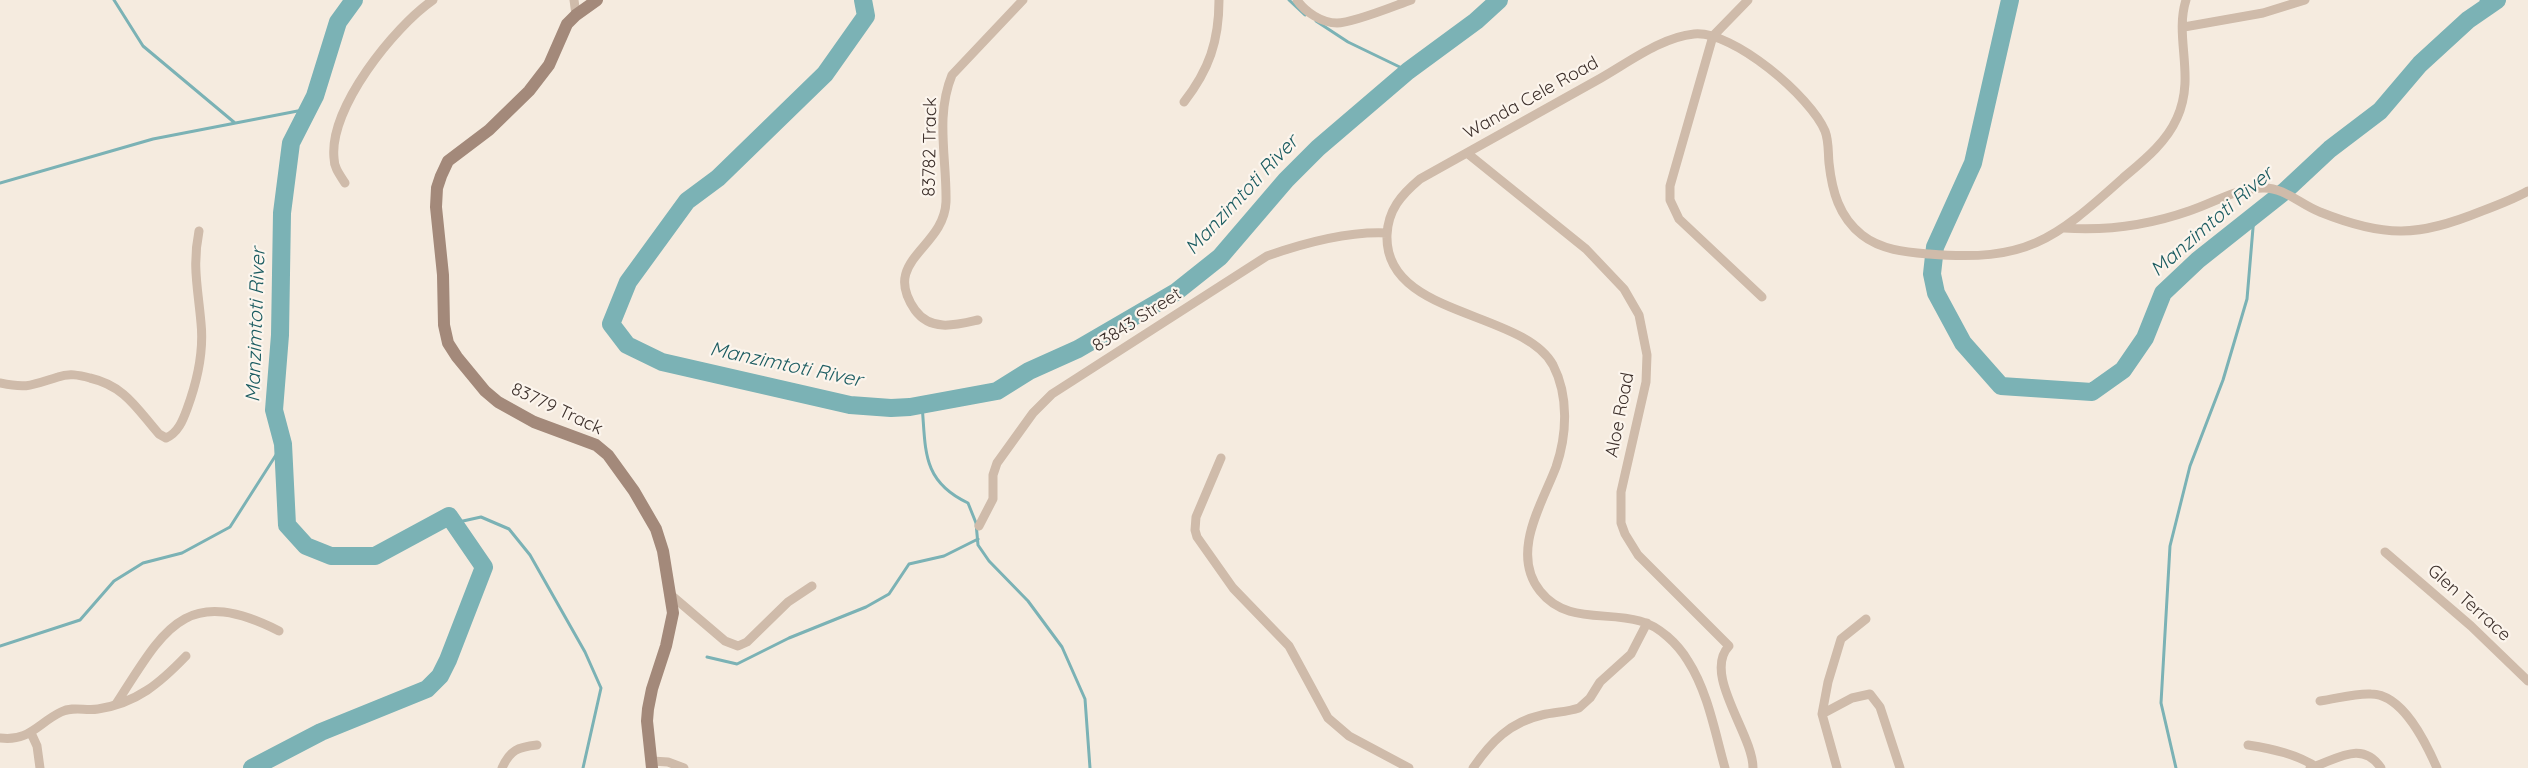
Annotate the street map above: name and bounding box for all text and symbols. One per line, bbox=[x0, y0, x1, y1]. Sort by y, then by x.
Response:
street label: Wanda Cele Road bbox=[1460, 52, 1602, 144]
street label: 83782 Track bbox=[918, 97, 942, 197]
water label: Manzimtoti River bbox=[1180, 130, 1304, 260]
water label: Manzimtoti River bbox=[2146, 162, 2278, 282]
water label: Manzimtoti River bbox=[241, 247, 271, 403]
street label: 83843 Street bbox=[1088, 283, 1186, 357]
water label: Manzimtoti River bbox=[708, 337, 864, 393]
street label: Aloe Road bbox=[1601, 371, 1639, 459]
street label: 83779 Track bbox=[508, 378, 606, 440]
street label: Glen Terrace bbox=[2423, 560, 2515, 646]

